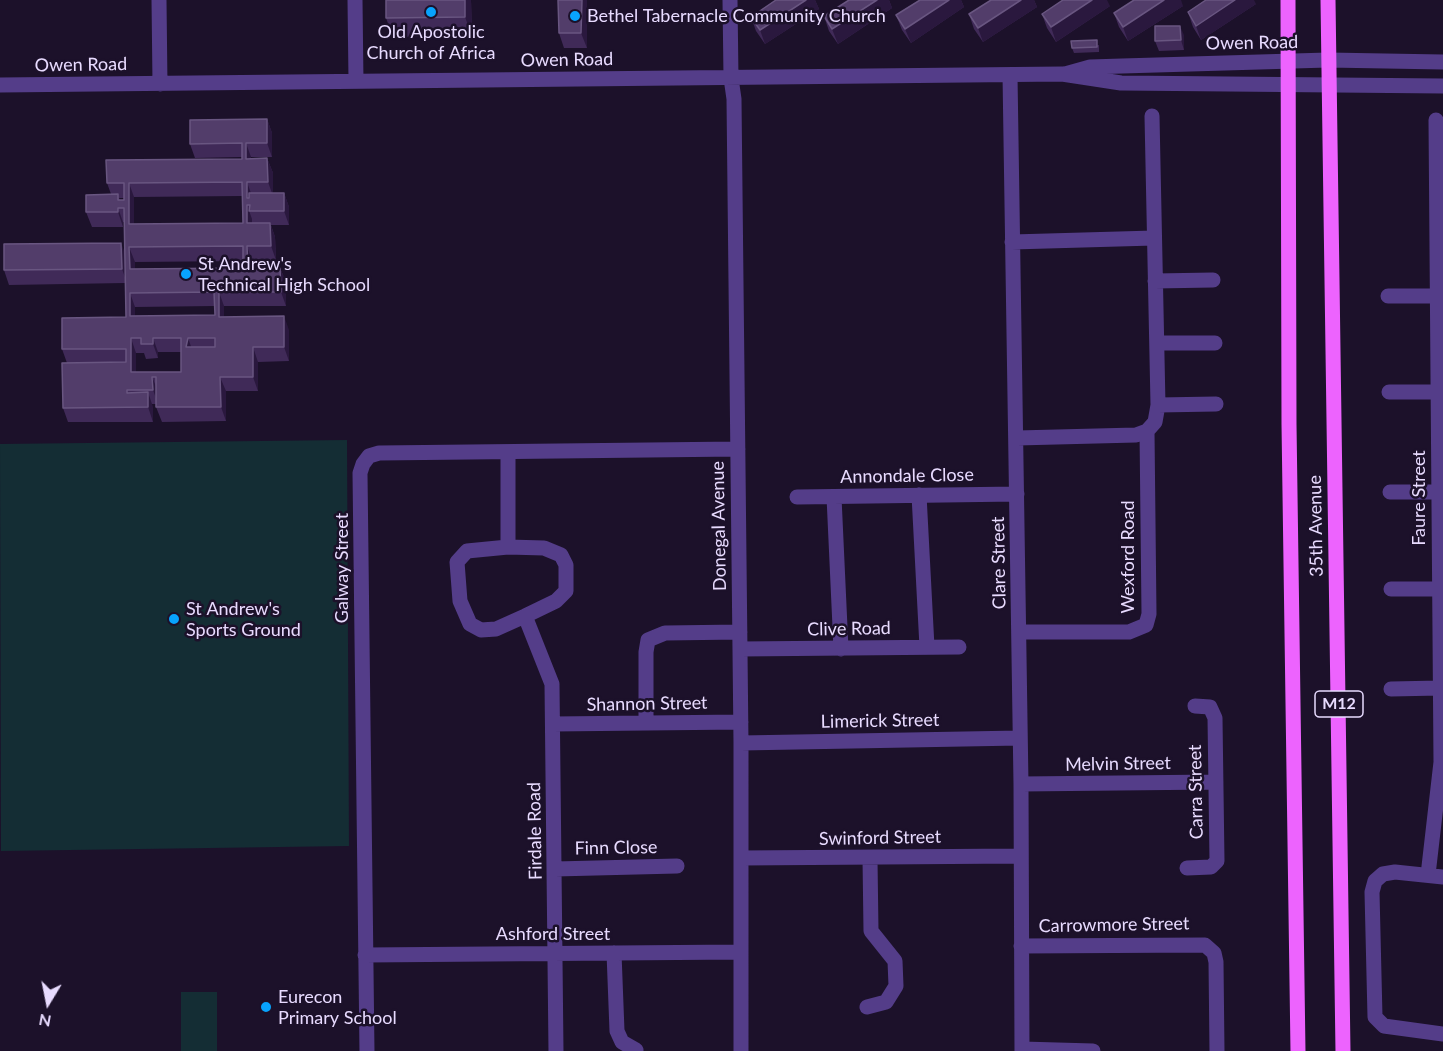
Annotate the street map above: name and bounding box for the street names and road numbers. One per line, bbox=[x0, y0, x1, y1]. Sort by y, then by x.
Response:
street label: Owen Road bbox=[1206, 31, 1298, 55]
street label: Owen Road bbox=[521, 48, 613, 72]
street label: Owen Road bbox=[35, 53, 127, 77]
street label: Faure Street bbox=[1408, 450, 1430, 546]
street label: Donegal Avenue bbox=[707, 461, 731, 591]
street label: Annondale Close bbox=[840, 464, 974, 488]
street label: 35th Avenue bbox=[1304, 475, 1328, 577]
street label: Wexford Road bbox=[1117, 500, 1139, 614]
street label: Galway Street bbox=[331, 513, 353, 623]
street label: Clare Street bbox=[987, 516, 1011, 610]
street label: Clive Road bbox=[807, 617, 891, 641]
road number: M12 bbox=[1315, 691, 1363, 717]
street label: Shannon Street bbox=[586, 692, 708, 716]
street label: Limerick Street bbox=[821, 709, 939, 733]
street label: Carra Street bbox=[1184, 744, 1208, 840]
street label: Melvin Street bbox=[1065, 752, 1171, 776]
street label: Firdale Road bbox=[523, 782, 547, 880]
street label: Swinford Street bbox=[819, 826, 941, 850]
street label: Finn Close bbox=[574, 836, 658, 860]
street label: Carrowmore Street bbox=[1039, 913, 1189, 937]
street label: Ashford Street bbox=[496, 923, 610, 945]

